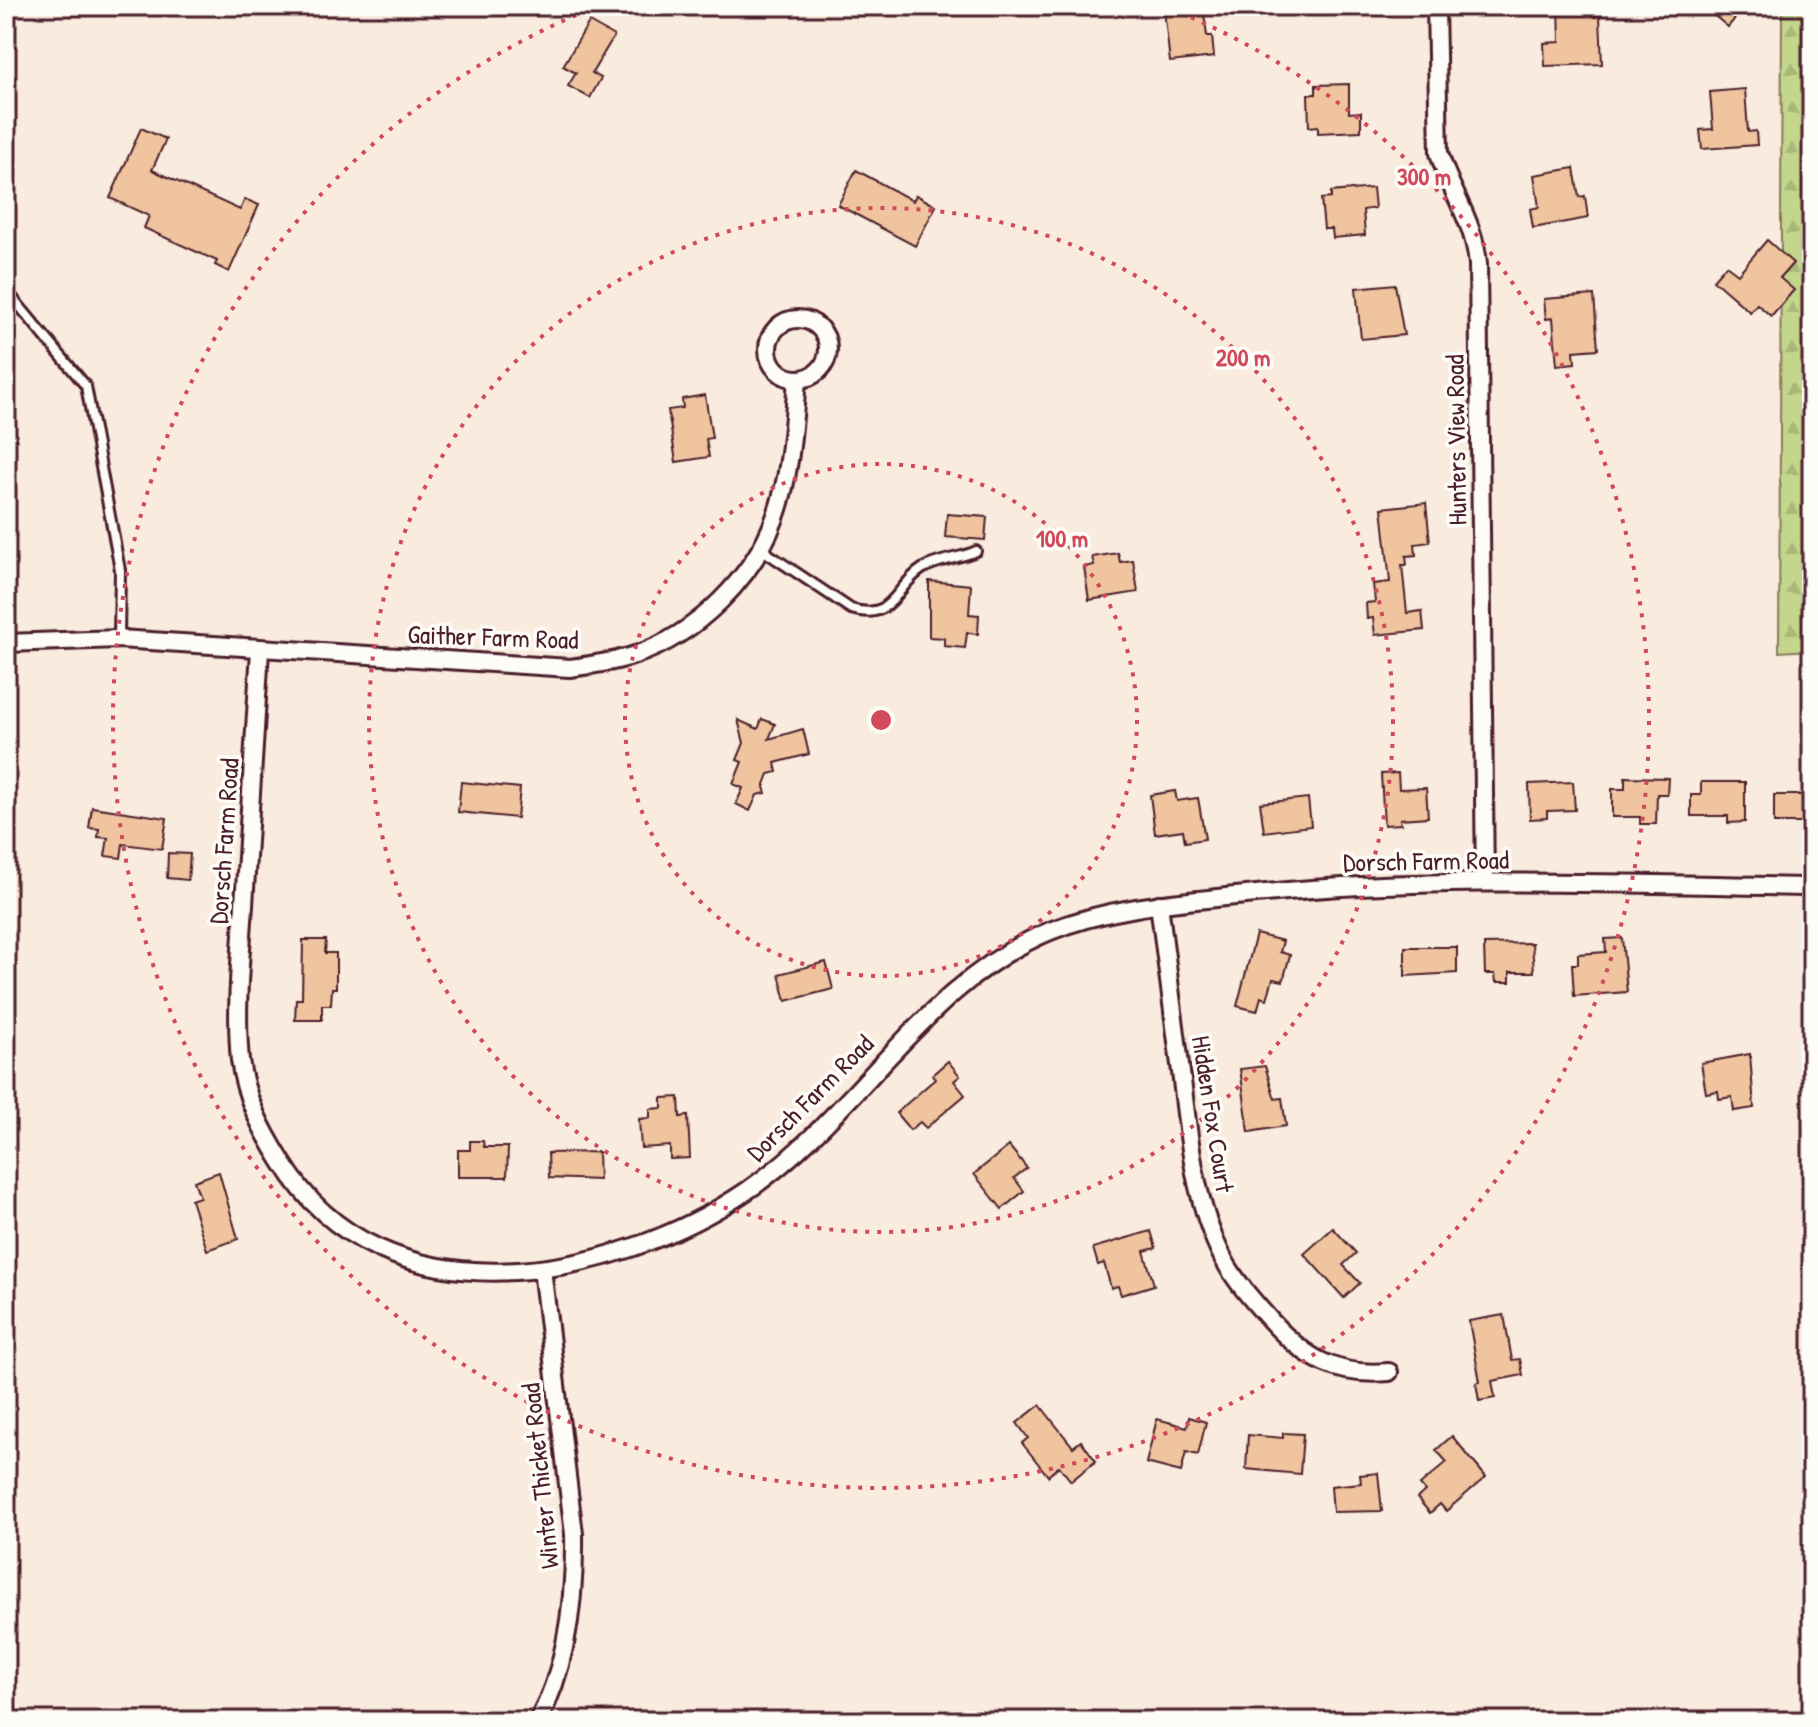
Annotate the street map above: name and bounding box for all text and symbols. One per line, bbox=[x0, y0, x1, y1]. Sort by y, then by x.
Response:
text: 300 m bbox=[1397, 160, 1451, 192]
text: 200 m bbox=[1216, 341, 1270, 373]
street label: Hunters View Road bbox=[1437, 354, 1474, 526]
text: 100 m bbox=[1036, 522, 1088, 554]
street label: Gaither Farm Road bbox=[407, 616, 579, 657]
centre of rings bbox=[867, 706, 895, 734]
street label: Dorsch Farm Road bbox=[200, 757, 247, 925]
street label: Dorsch Farm Road bbox=[1343, 842, 1509, 879]
street label: Dorsch Farm Road bbox=[739, 1027, 881, 1169]
street label: Hidden Fox Court bbox=[1184, 1033, 1243, 1196]
street label: Winter Thicket Road bbox=[512, 1381, 567, 1571]

